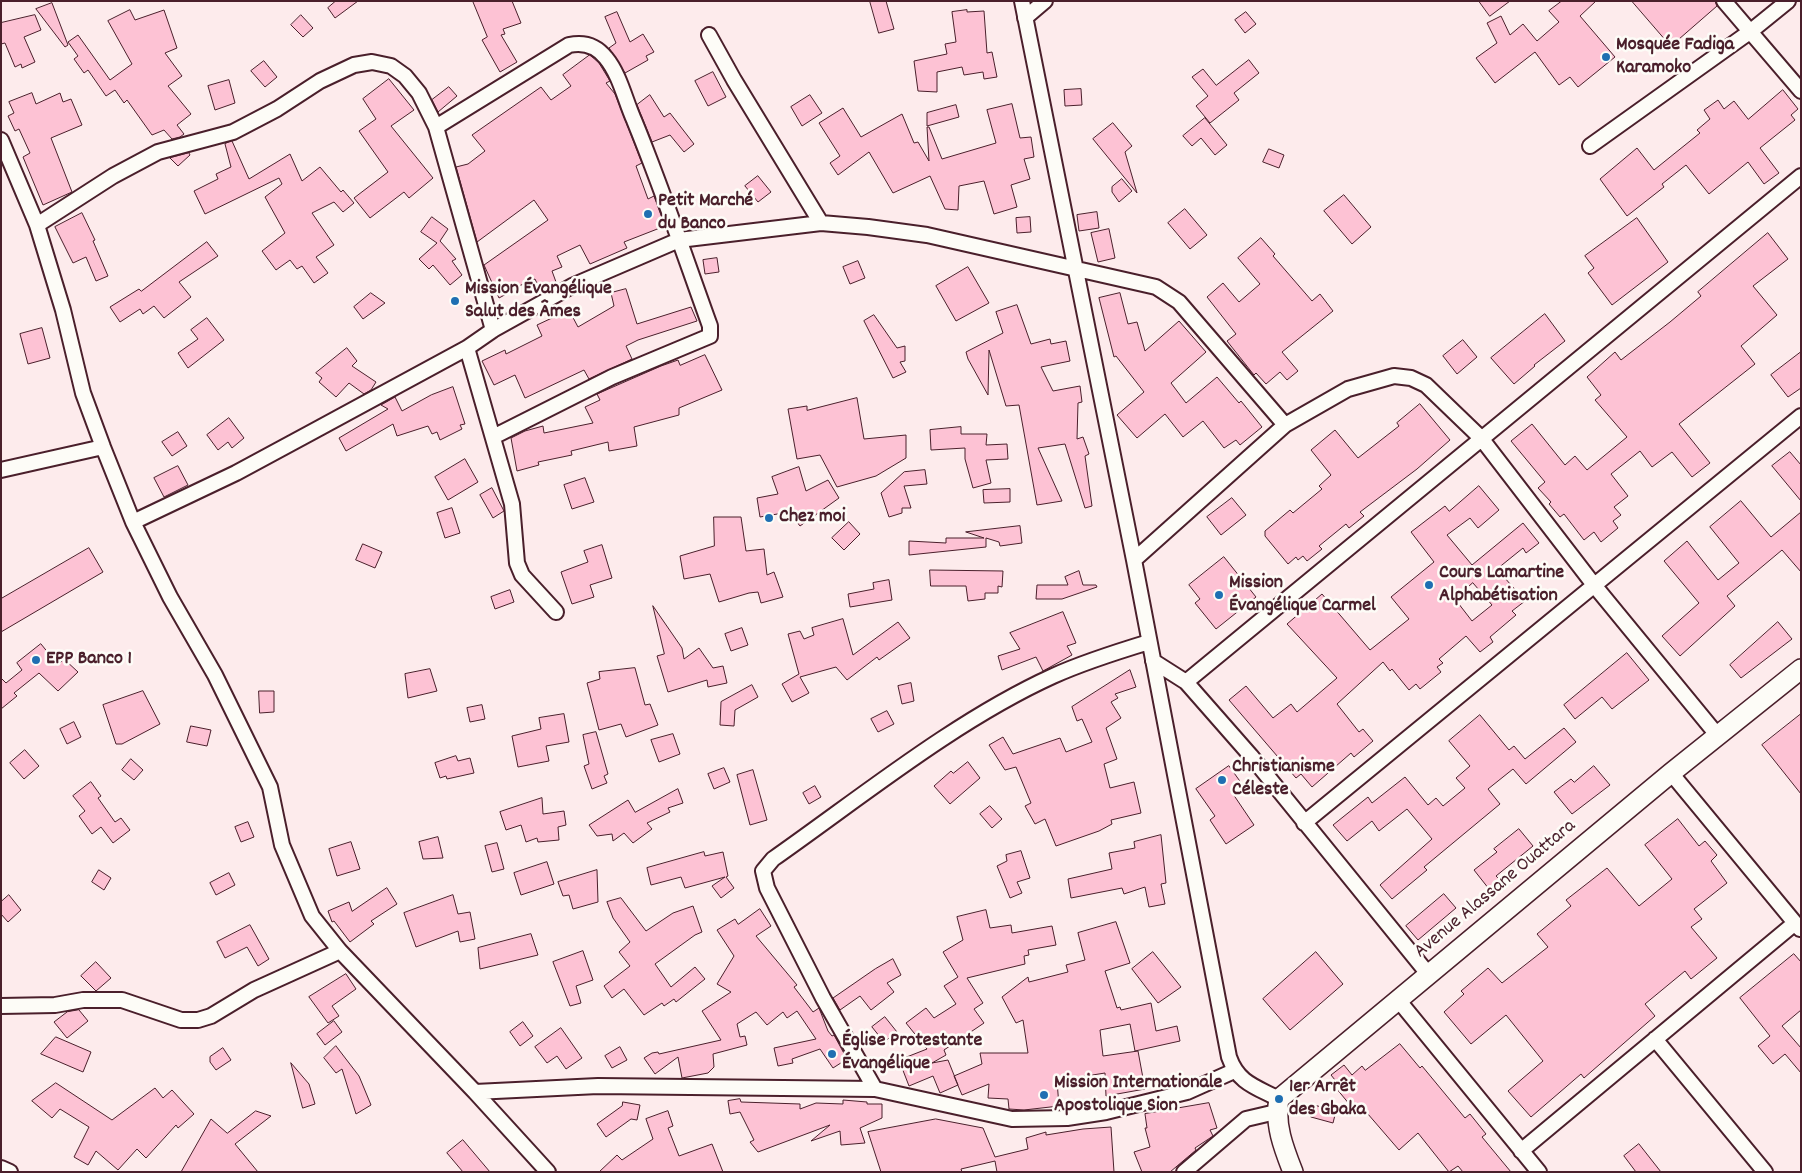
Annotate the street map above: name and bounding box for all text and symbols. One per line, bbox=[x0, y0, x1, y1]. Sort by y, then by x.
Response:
place label: Mosquée Fadiga Karamoko bbox=[1616, 34, 1734, 81]
marker: Mosquée Fadiga Karamoko bbox=[1600, 51, 1612, 63]
place label: Petit Marché du Banco bbox=[658, 190, 753, 237]
marker: Petit Marché du Banco bbox=[642, 208, 654, 220]
place label: Mission Évangélique Salut des Âmes bbox=[465, 278, 612, 325]
marker: Mission Évangélique Salut des Âmes bbox=[449, 295, 461, 307]
place label: Chez moi bbox=[779, 506, 845, 530]
marker: Chez moi bbox=[763, 512, 775, 524]
place label: Cours Lamartine Alphabétisation bbox=[1439, 562, 1564, 609]
place label: Mission Évangélique Carmel bbox=[1229, 572, 1376, 619]
marker: Cours Lamartine Alphabétisation bbox=[1423, 579, 1435, 591]
marker: Mission Évangélique Carmel bbox=[1213, 589, 1225, 601]
place label: EPP Banco 1 bbox=[46, 648, 132, 672]
marker: EPP Banco 1 bbox=[30, 654, 42, 666]
place label: Christianisme Céleste bbox=[1232, 756, 1335, 803]
marker: Christianisme Céleste bbox=[1216, 774, 1228, 786]
street label: Avenue Alassane Ouattara bbox=[1410, 815, 1582, 965]
place label: Église Protestante Évangélique bbox=[842, 1030, 982, 1077]
marker: Église Protestante Évangélique bbox=[826, 1048, 838, 1060]
place label: Mission Internationale Apostolique Sion bbox=[1054, 1072, 1222, 1119]
place label: 1er Arrêt des Gbaka bbox=[1289, 1076, 1366, 1123]
marker: Mission Internationale Apostolique Sion bbox=[1038, 1089, 1050, 1101]
marker: 1er Arrêt des Gbaka bbox=[1273, 1093, 1285, 1105]

